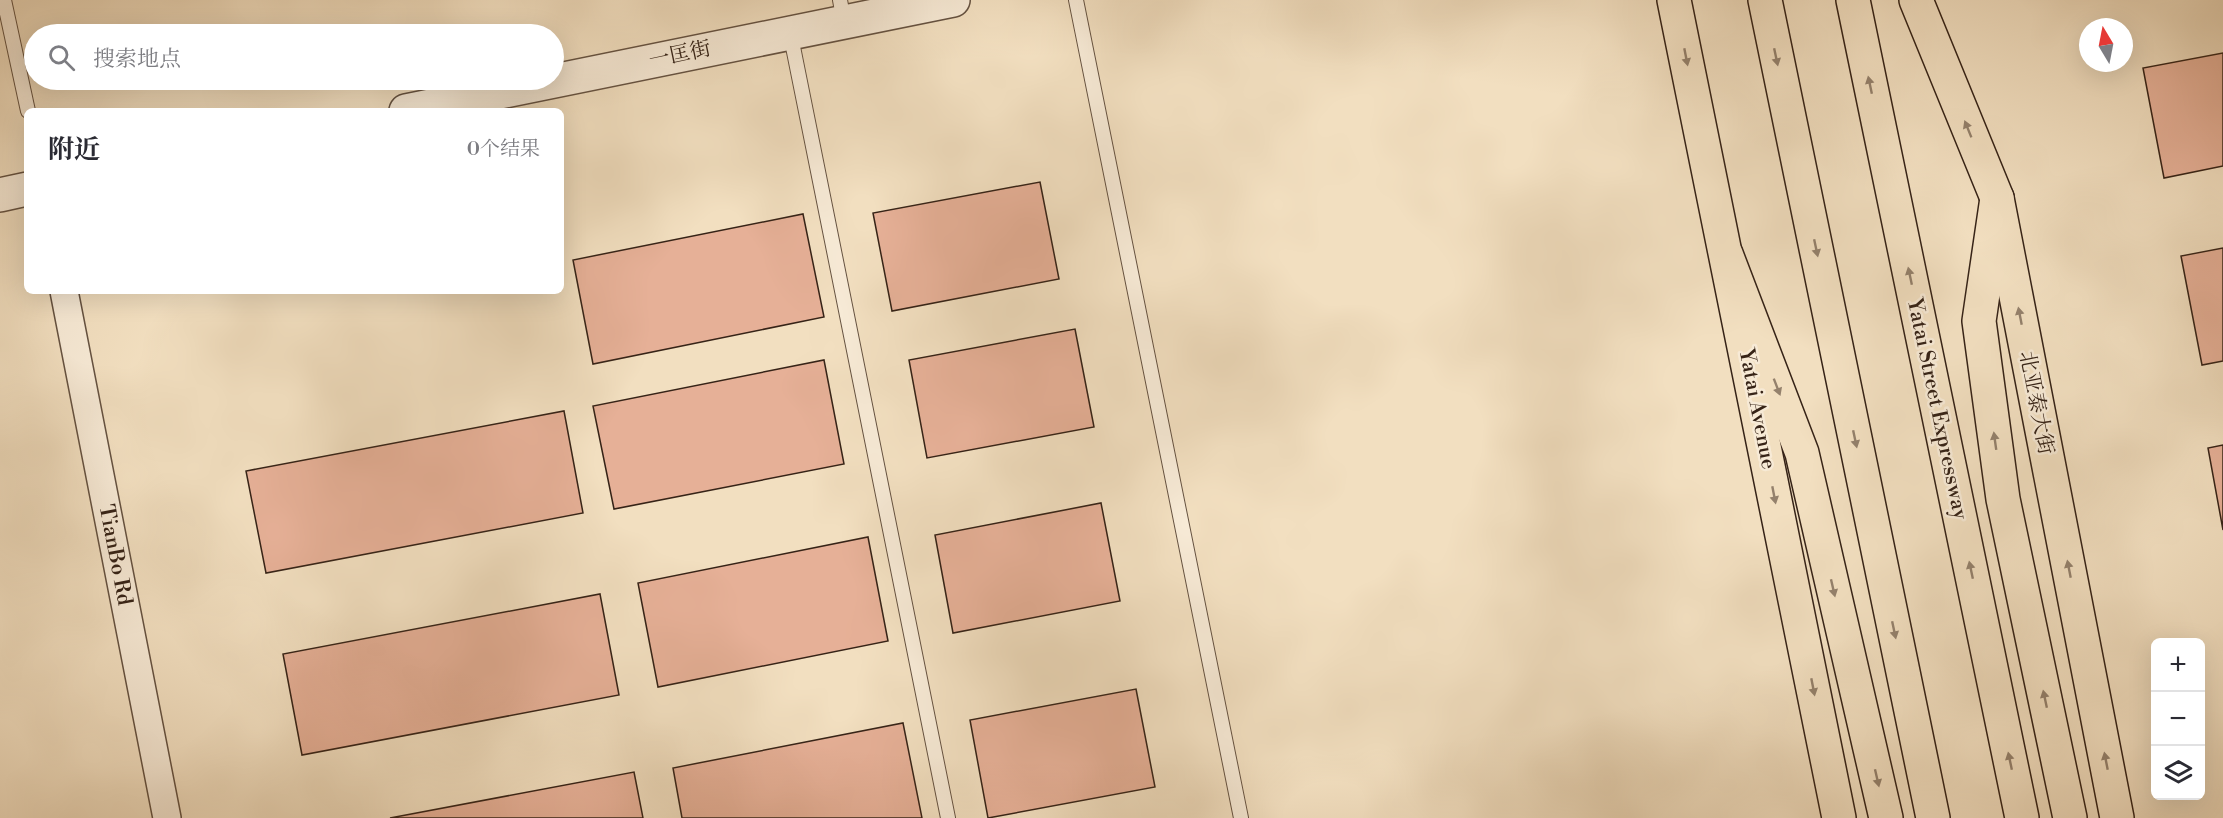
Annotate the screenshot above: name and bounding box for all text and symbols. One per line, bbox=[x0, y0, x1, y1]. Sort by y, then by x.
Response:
north arrow bbox=[2079, 18, 2133, 72]
search box bbox=[24, 24, 564, 90]
street label: 一匡街 bbox=[646, 36, 714, 74]
icon: search bbox=[45, 41, 78, 74]
text: 搜索地点 bbox=[93, 46, 181, 73]
one-way arrow bbox=[1682, 48, 1691, 67]
one-way arrow bbox=[1772, 48, 1782, 67]
one-way arrow bbox=[1865, 75, 1874, 94]
one-way arrow bbox=[1963, 119, 1973, 137]
text: 附近 bbox=[48, 134, 100, 166]
text: 0个结果 bbox=[467, 137, 540, 162]
one-way arrow bbox=[1812, 239, 1821, 258]
one-way arrow bbox=[1905, 266, 1914, 285]
street label: Yatai Street Expressway bbox=[1901, 295, 1973, 523]
one-way arrow bbox=[2015, 306, 2024, 325]
street label: Yatai Avenue bbox=[1732, 346, 1781, 471]
street label: 北亚泰大街 bbox=[2013, 349, 2059, 457]
one-way arrow bbox=[1772, 379, 1782, 397]
one-way arrow bbox=[1851, 430, 1860, 449]
one-way arrow bbox=[1991, 431, 2000, 450]
one-way arrow bbox=[1770, 486, 1779, 505]
street label: TianBo Rd bbox=[93, 502, 138, 608]
one-way arrow bbox=[2064, 559, 2073, 578]
one-way arrow bbox=[1966, 560, 1975, 579]
one-way arrow bbox=[1829, 579, 1839, 597]
one-way arrow bbox=[1890, 621, 1899, 640]
map controls bbox=[2151, 638, 2205, 800]
button: + bbox=[2151, 638, 2205, 692]
one-way arrow bbox=[1809, 677, 1818, 696]
one-way arrow bbox=[2040, 690, 2050, 708]
button: − bbox=[2151, 692, 2205, 746]
button: layers bbox=[2151, 746, 2205, 800]
one-way arrow bbox=[2005, 751, 2015, 770]
one-way arrow bbox=[2101, 751, 2110, 770]
one-way arrow bbox=[1873, 769, 1882, 788]

